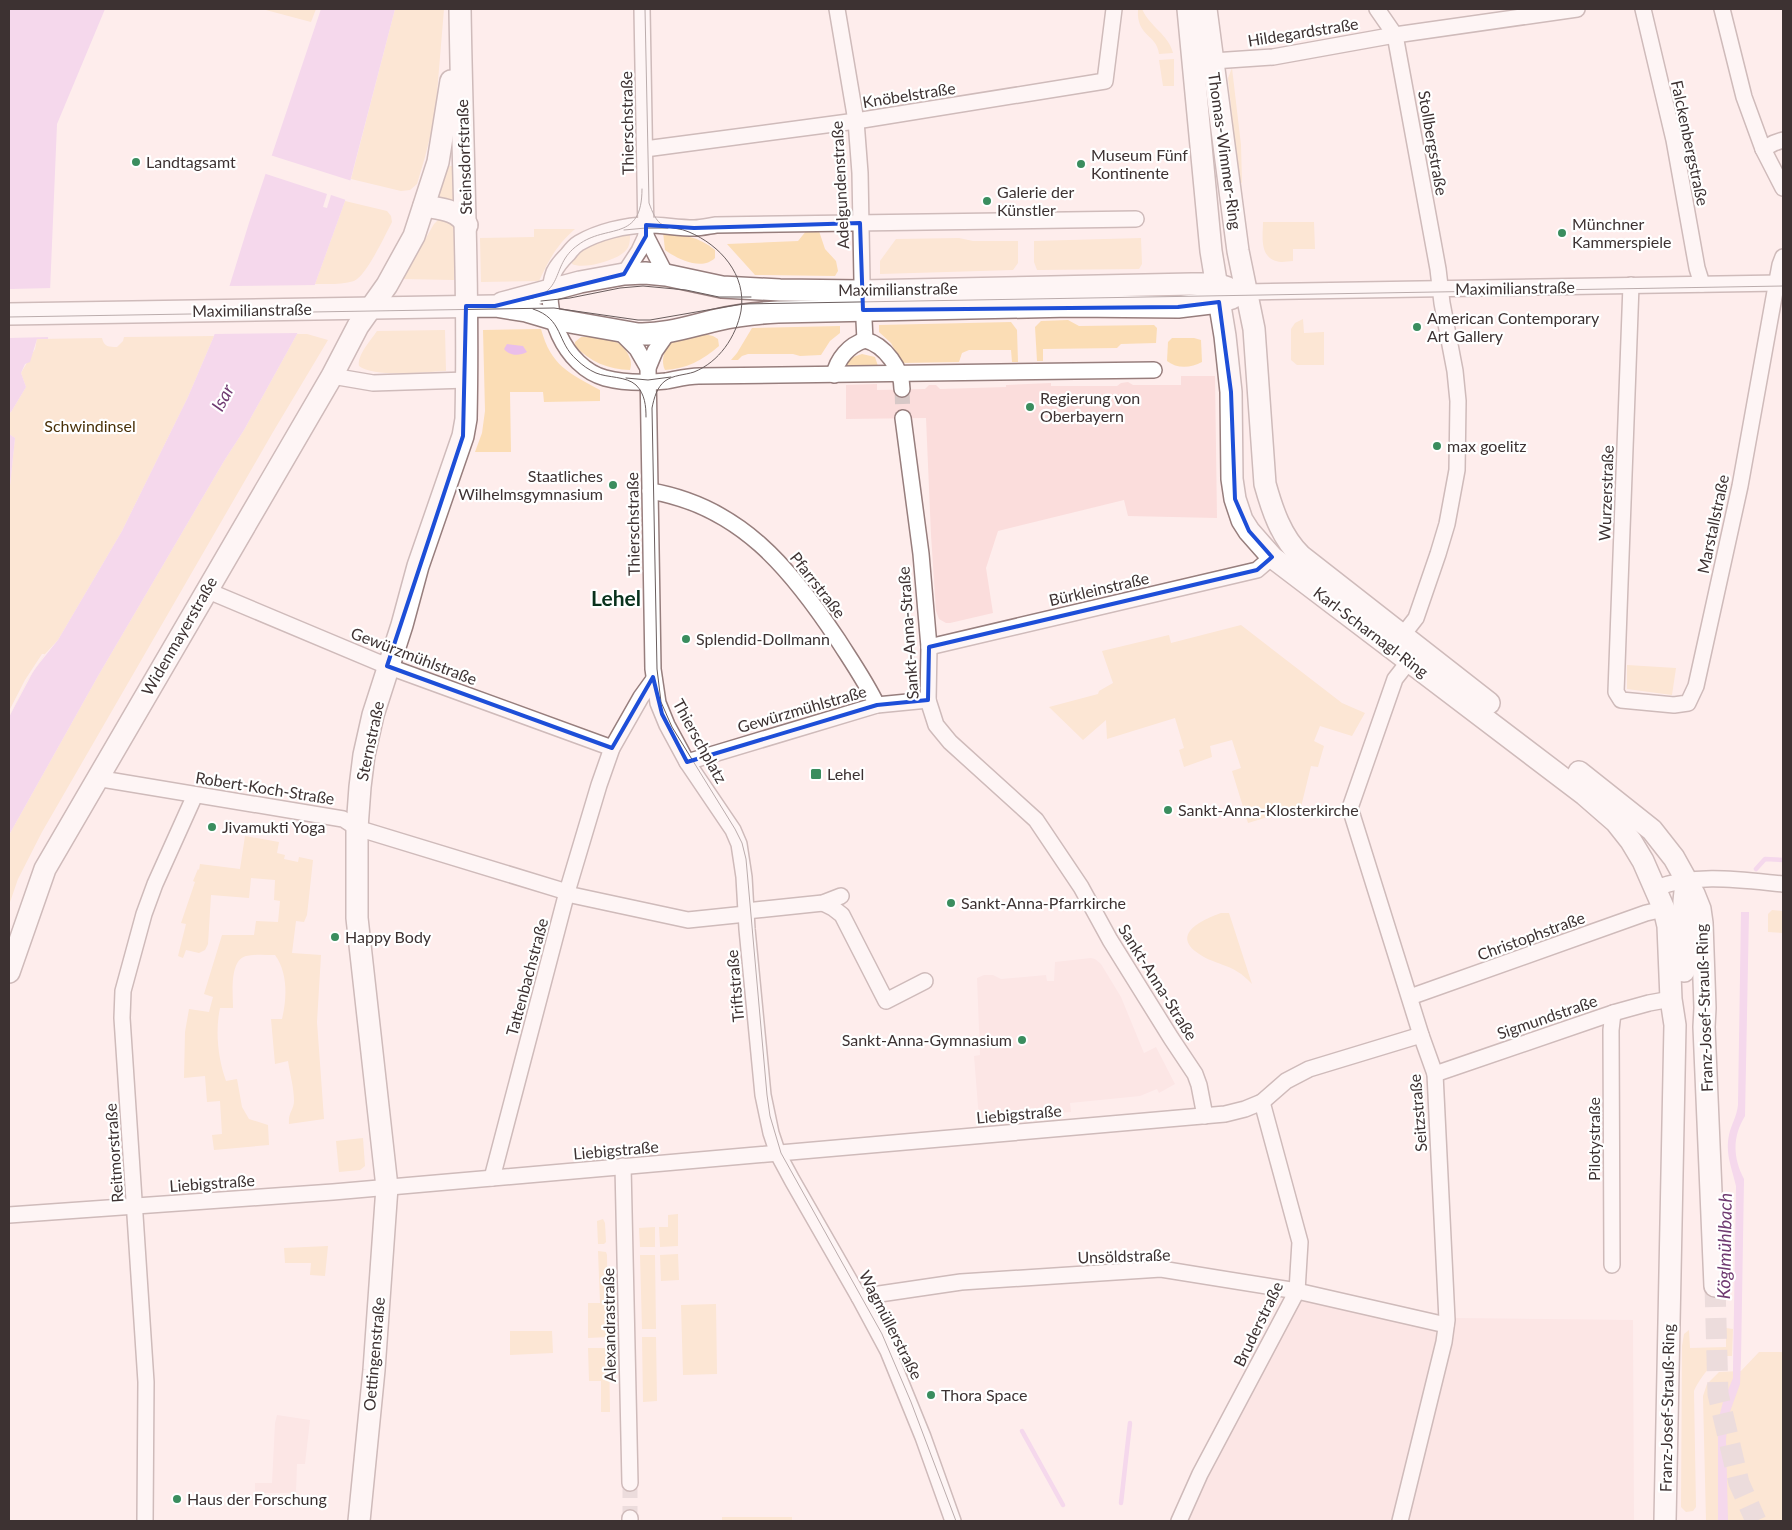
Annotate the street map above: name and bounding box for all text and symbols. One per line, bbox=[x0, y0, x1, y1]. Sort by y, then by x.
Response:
street label: Hildegardstraße bbox=[1246, 13, 1360, 50]
street label: Thierschstraße bbox=[616, 71, 637, 175]
street label: Thomas-Wimmer-Ring bbox=[1205, 71, 1246, 231]
street label: Knöbelstraße bbox=[861, 78, 957, 111]
street label: Falckenbergstraße bbox=[1668, 78, 1713, 207]
street label: Stollbergstraße bbox=[1415, 89, 1452, 197]
street label: Steinsdorfstraße bbox=[452, 99, 475, 215]
street label: Adelgundenstraße bbox=[827, 120, 852, 250]
place label: Museum Fünf Kontinente bbox=[1091, 145, 1188, 182]
place label: Landtagsamt bbox=[146, 152, 236, 171]
marker: Landtagsamt bbox=[130, 156, 142, 168]
marker: Museum Fünf Kontinente bbox=[1075, 158, 1087, 170]
place label: Galerie der Künstler bbox=[997, 182, 1074, 219]
marker: Galerie der Künstler bbox=[981, 195, 993, 207]
place label: Münchner Kammerspiele bbox=[1572, 214, 1671, 251]
marker: Münchner Kammerspiele bbox=[1556, 227, 1568, 239]
street label: Maximilianstraße bbox=[1455, 277, 1575, 298]
street label: Maximilianstraße bbox=[838, 278, 958, 299]
street label: Maximilianstraße bbox=[192, 299, 312, 320]
place label: American Contemporary Art Gallery bbox=[1427, 308, 1600, 345]
marker: American Contemporary Art Gallery bbox=[1411, 321, 1423, 333]
water label: Isar bbox=[206, 380, 239, 415]
place label: Regierung von Oberbayern bbox=[1040, 388, 1140, 425]
marker: Regierung von Oberbayern bbox=[1024, 401, 1036, 413]
park label: Schwindinsel bbox=[44, 416, 136, 435]
place label: max goelitz bbox=[1447, 436, 1526, 455]
marker: max goelitz bbox=[1431, 440, 1443, 452]
street label: Wurzerstraße bbox=[1594, 445, 1617, 541]
place label: Staatliches Wilhelmsgymnasium bbox=[458, 466, 603, 503]
street label: Thierschstraße bbox=[622, 472, 643, 576]
street label: Marstallstraße bbox=[1693, 473, 1732, 575]
marker: Staatliches Wilhelmsgymnasium bbox=[607, 479, 619, 491]
street label: Pfarrstraße bbox=[787, 548, 850, 622]
street label: Sankt-Anna-Straße bbox=[893, 566, 922, 700]
street label: Bürkleinstraße bbox=[1047, 568, 1151, 609]
street label: Widenmayerstraße bbox=[137, 573, 220, 698]
street label: Karl-Scharnagl-Ring bbox=[1310, 582, 1433, 681]
district label: Lehel bbox=[591, 585, 641, 610]
street label: Gewürzmühlstraße bbox=[349, 623, 480, 688]
place label: Splendid-Dollmann bbox=[696, 629, 830, 648]
marker: Splendid-Dollmann bbox=[680, 633, 692, 645]
street label: Gewürzmühlstraße bbox=[735, 681, 869, 736]
street label: Thierschplatz bbox=[669, 695, 731, 786]
street label: Sternstraße bbox=[352, 699, 387, 783]
place label: Lehel bbox=[827, 764, 864, 783]
street label: Robert-Koch-Straße bbox=[194, 767, 336, 808]
marker: Lehel bbox=[809, 767, 823, 781]
place label: Sankt-Anna-Klosterkirche bbox=[1178, 800, 1359, 819]
marker: Sankt-Anna-Klosterkirche bbox=[1162, 804, 1174, 816]
place label: Jivamukti Yoga bbox=[222, 817, 326, 836]
marker: Jivamukti Yoga bbox=[206, 821, 218, 833]
place label: Sankt-Anna-Pfarrkirche bbox=[961, 893, 1126, 912]
marker: Sankt-Anna-Pfarrkirche bbox=[945, 897, 957, 909]
street label: Christophstraße bbox=[1475, 907, 1587, 964]
street label: Tattenbachstraße bbox=[502, 916, 551, 1038]
street label: Sankt-Anna-Straße bbox=[1115, 920, 1202, 1043]
street label: Franz-Josef-Strauß-Ring bbox=[1691, 924, 1716, 1092]
place label: Happy Body bbox=[345, 927, 432, 946]
marker: Happy Body bbox=[329, 931, 341, 943]
street label: Triftstraße bbox=[722, 949, 747, 1023]
street label: Sigmundstraße bbox=[1494, 990, 1599, 1043]
place label: Sankt-Anna-Gymnasium bbox=[842, 1030, 1012, 1049]
marker: Sankt-Anna-Gymnasium bbox=[1016, 1034, 1028, 1046]
street label: Seitzstraße bbox=[1405, 1073, 1430, 1153]
street label: Pilotystraße bbox=[1584, 1097, 1603, 1181]
street label: Liebigstraße bbox=[975, 1100, 1062, 1127]
street label: Reitmorstraße bbox=[101, 1103, 126, 1203]
street label: Liebigstraße bbox=[572, 1136, 659, 1163]
street label: Liebigstraße bbox=[169, 1170, 255, 1195]
water label: Köglmühlbach bbox=[1712, 1193, 1736, 1299]
street label: Unsöldstraße bbox=[1077, 1244, 1171, 1267]
street label: Wagmüllerstraße bbox=[856, 1267, 927, 1382]
street label: Alexandrastraße bbox=[598, 1268, 619, 1382]
street label: Bruderstraße bbox=[1229, 1278, 1286, 1369]
street label: Oettingenstraße bbox=[359, 1296, 388, 1412]
street label: Franz-Josef-Strauß-Ring bbox=[1656, 1324, 1677, 1492]
place label: Thora Space bbox=[941, 1385, 1027, 1404]
marker: Thora Space bbox=[925, 1389, 937, 1401]
place label: Haus der Forschung bbox=[187, 1489, 327, 1508]
marker: Haus der Forschung bbox=[171, 1493, 183, 1505]

